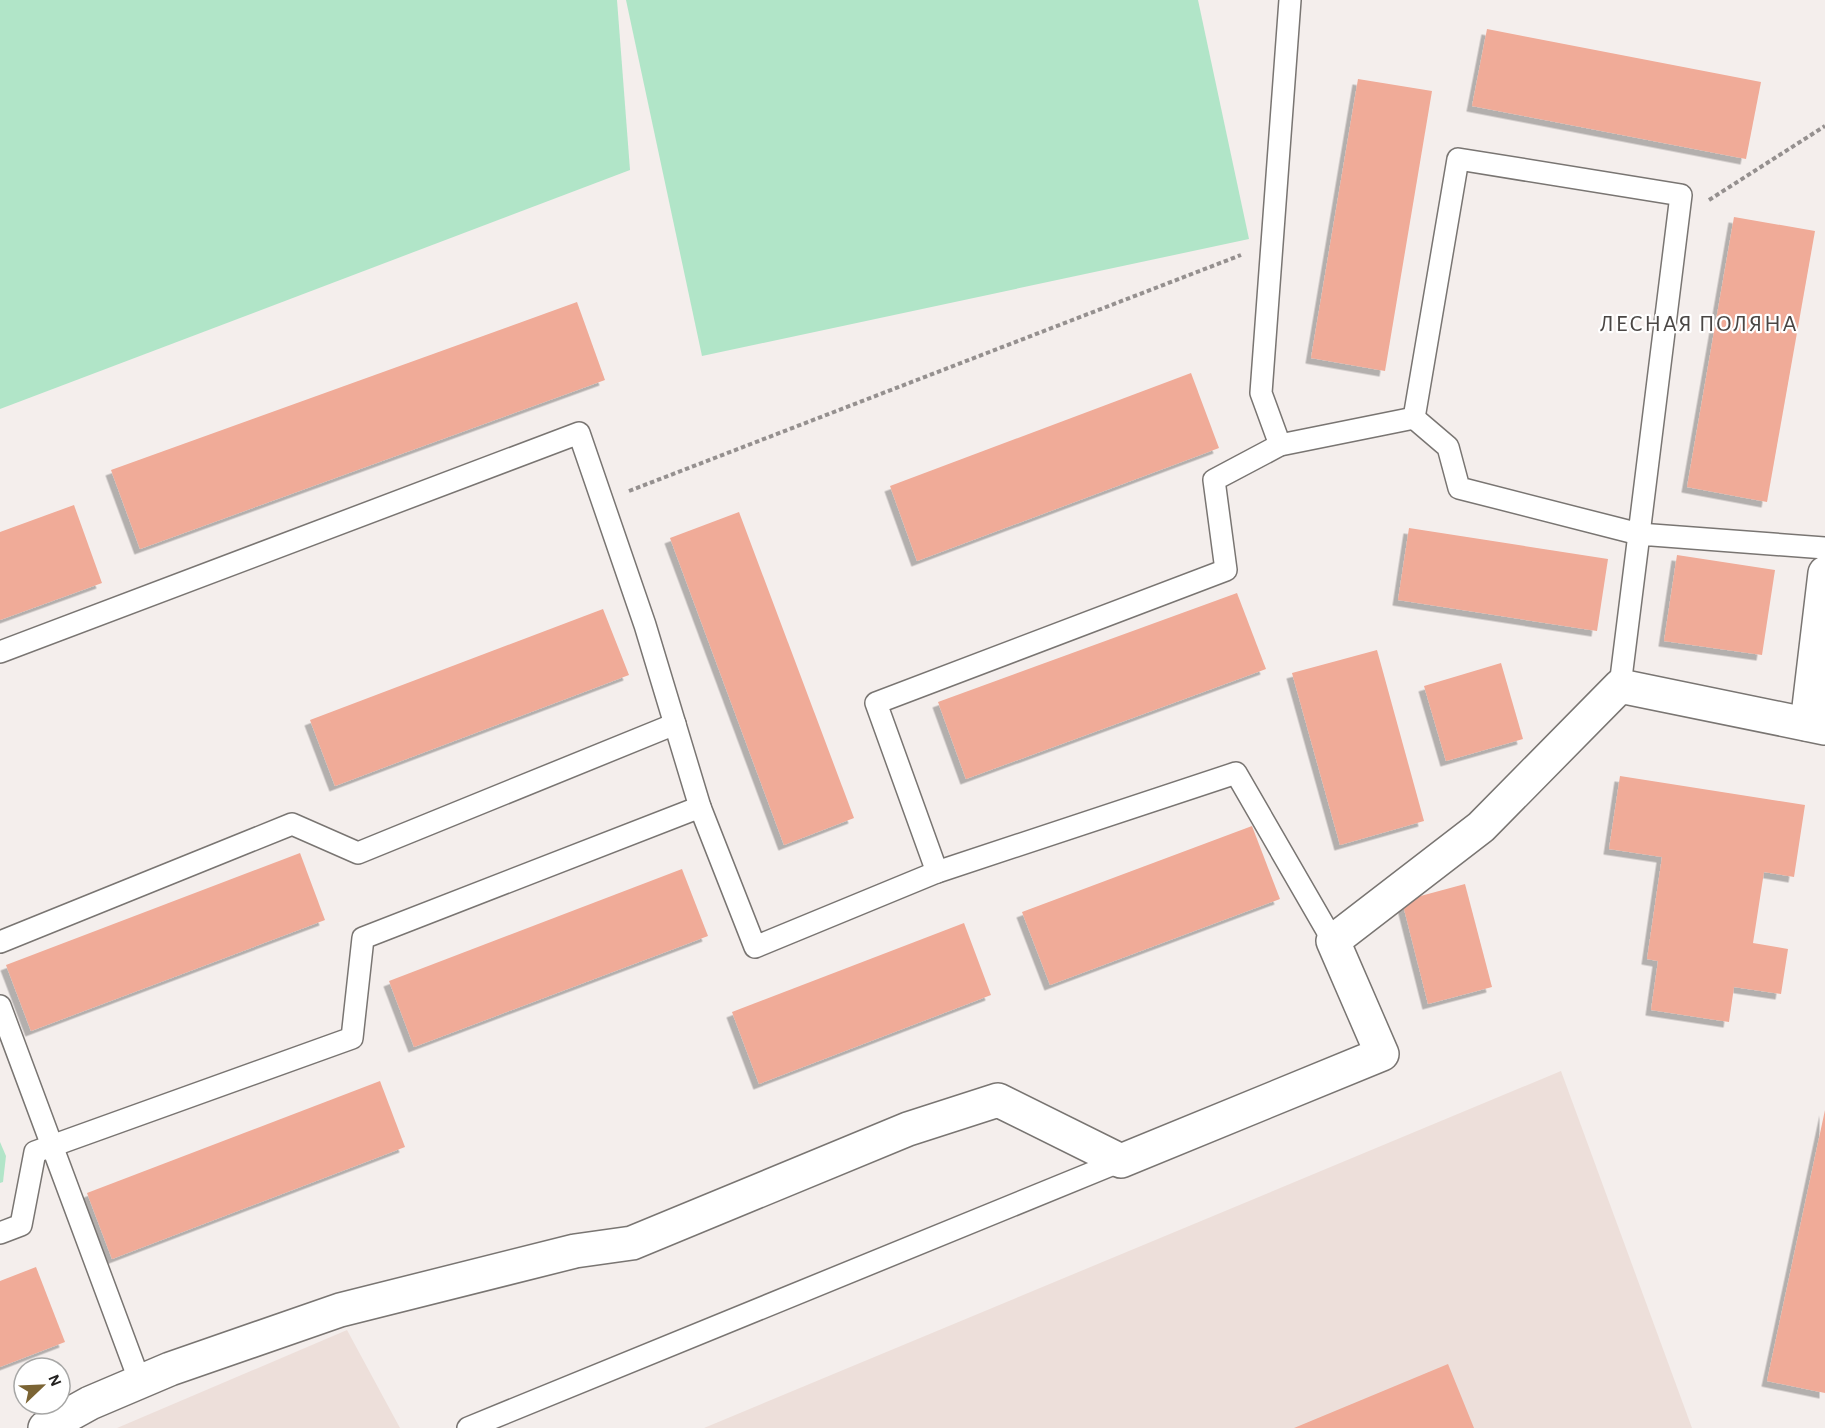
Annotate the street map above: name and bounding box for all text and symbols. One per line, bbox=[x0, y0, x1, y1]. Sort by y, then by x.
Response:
district label: ЛЕСНАЯ ПОЛЯНА bbox=[1600, 312, 1798, 336]
north arrow bbox=[12, 1356, 72, 1416]
text: N bbox=[45, 1372, 64, 1389]

